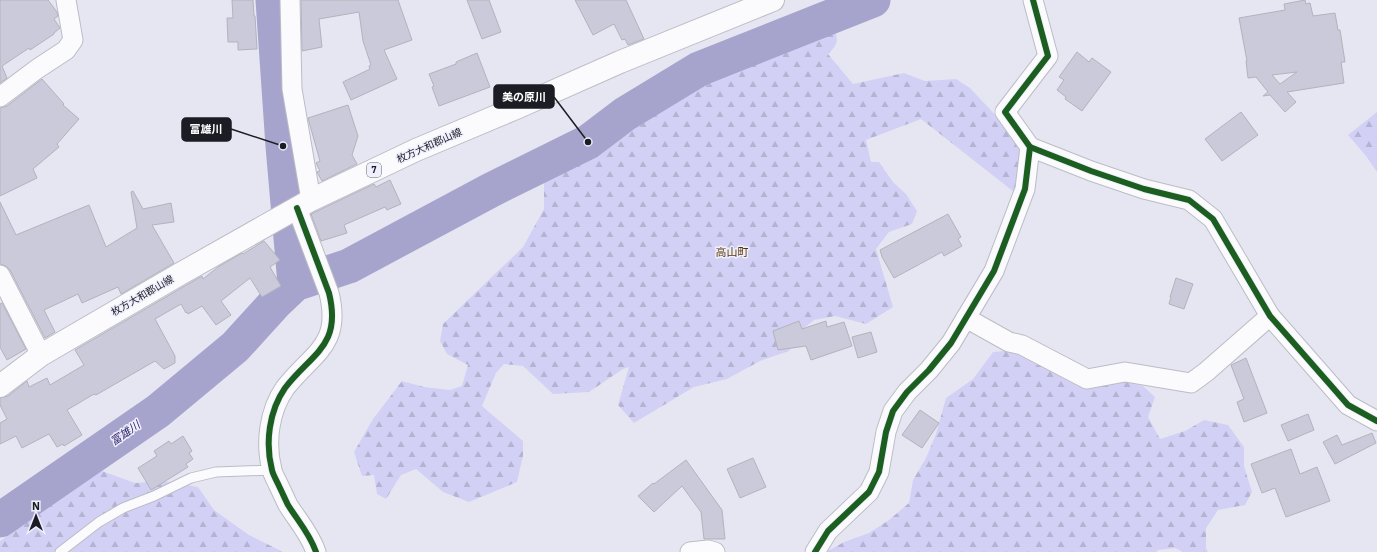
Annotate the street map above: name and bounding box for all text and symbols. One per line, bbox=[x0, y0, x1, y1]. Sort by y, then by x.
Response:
callout: 美の原川 bbox=[494, 85, 554, 108]
text: 美の原川 bbox=[502, 90, 546, 104]
callout: 富雄川 bbox=[182, 118, 231, 141]
text: 富雄川 bbox=[190, 122, 223, 136]
street label: 枚方大和郡山線 bbox=[395, 125, 464, 166]
road number: 7 bbox=[367, 163, 381, 177]
district label: 高山町 bbox=[716, 245, 749, 259]
street label: 枚方大和郡山線 bbox=[109, 272, 176, 319]
water label: 富雄川 bbox=[107, 417, 143, 448]
north arrow bbox=[16, 496, 56, 536]
text: N bbox=[32, 499, 40, 513]

